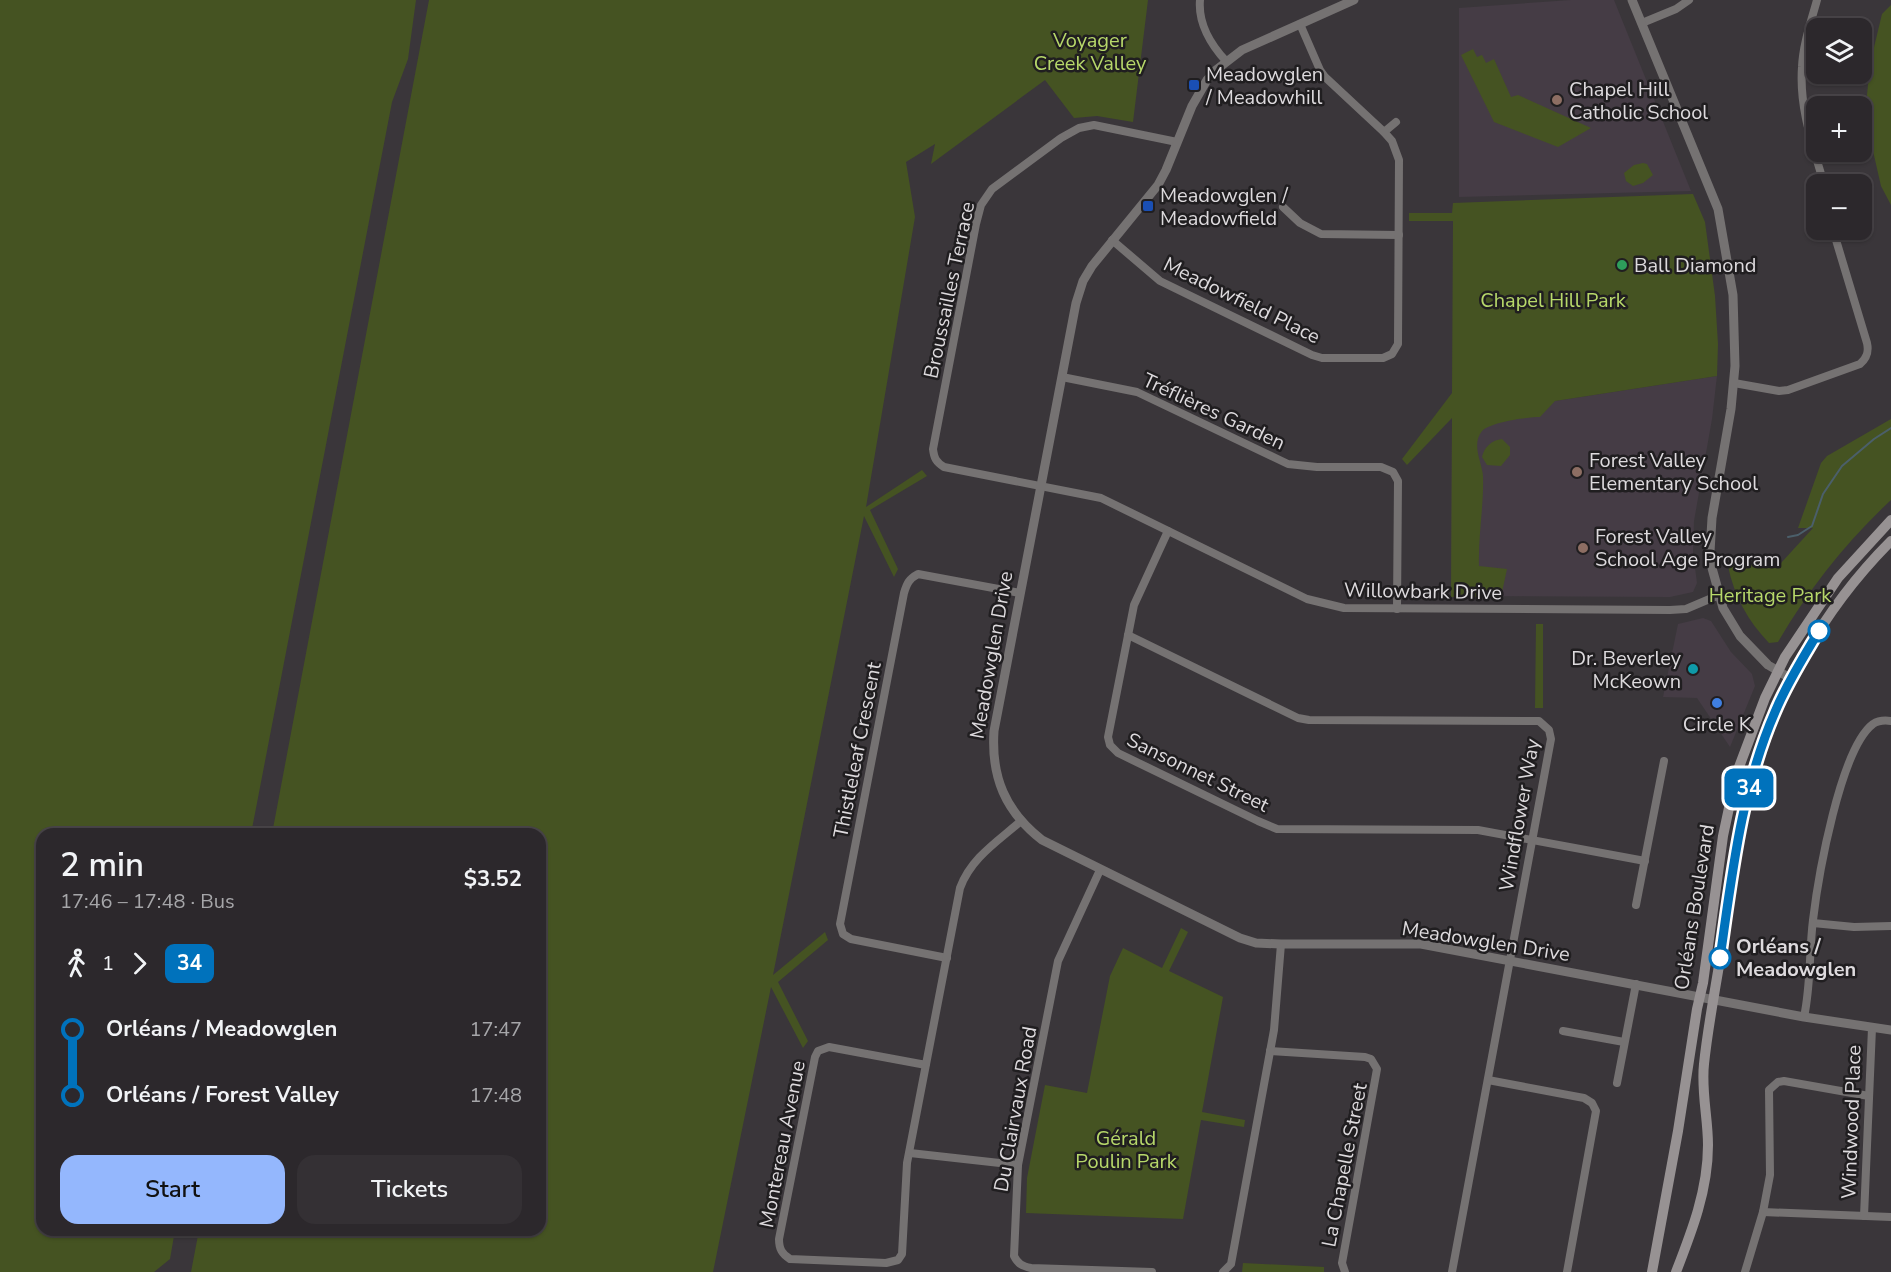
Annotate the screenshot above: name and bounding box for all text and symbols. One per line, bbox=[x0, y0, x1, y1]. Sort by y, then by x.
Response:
map controls bbox=[1806, 18, 1872, 240]
button: layers bbox=[1806, 18, 1872, 84]
park label: Voyager Creek Valley bbox=[1034, 27, 1147, 77]
place label: Meadowglen / Meadowhill bbox=[1205, 61, 1323, 111]
place label: Chapel Hill Catholic School bbox=[1569, 76, 1708, 126]
marker: Meadowglen / Meadowhill bbox=[1187, 78, 1201, 92]
marker: Chapel Hill Catholic School bbox=[1550, 93, 1564, 107]
button: + bbox=[1806, 96, 1872, 162]
button: − bbox=[1806, 174, 1872, 240]
place label: Meadowglen / Meadowfield bbox=[1160, 182, 1289, 232]
street label: Broussailles Terrace bbox=[918, 199, 981, 381]
marker: Meadowglen / Meadowfield bbox=[1141, 199, 1155, 213]
street label: Meadowfield Place bbox=[1159, 251, 1325, 350]
place label: Ball Diamond bbox=[1634, 252, 1756, 279]
marker: Ball Diamond bbox=[1615, 258, 1629, 272]
park label: Chapel Hill Park bbox=[1480, 287, 1627, 314]
street label: Tréflières Garden bbox=[1138, 367, 1289, 456]
place label: Forest Valley Elementary School bbox=[1589, 447, 1758, 497]
marker: Forest Valley Elementary School bbox=[1570, 465, 1584, 479]
place label: Forest Valley School Age Program bbox=[1595, 523, 1780, 573]
marker: Forest Valley School Age Program bbox=[1576, 541, 1590, 555]
street label: Meadowglen Drive bbox=[963, 569, 1020, 741]
street label: Willowbark Drive bbox=[1344, 577, 1502, 606]
park label: Heritage Park bbox=[1709, 582, 1832, 609]
unlabelled marker bbox=[1808, 620, 1830, 642]
place label: Dr. Beverley McKeown bbox=[1571, 645, 1682, 695]
street label: Thistleleaf Crescent bbox=[827, 659, 888, 840]
marker: Dr. Beverley McKeown bbox=[1686, 662, 1700, 676]
marker: Circle K bbox=[1710, 696, 1724, 710]
place label: Circle K bbox=[1683, 711, 1752, 738]
street label: Sansonnet Street bbox=[1122, 726, 1274, 819]
street label: Windflower Way bbox=[1493, 736, 1546, 893]
line badge: 34 bbox=[1722, 768, 1776, 808]
text: 34 bbox=[1736, 774, 1762, 802]
street label: Orléans Boulevard bbox=[1668, 822, 1721, 992]
text: 2 min bbox=[60, 843, 144, 888]
text: $3.52 bbox=[464, 864, 522, 894]
text: 17:46 – 17:48 · Bus bbox=[60, 888, 235, 915]
street label: Meadowglen Drive bbox=[1400, 915, 1572, 968]
place label: Orléans / Meadowglen bbox=[1736, 933, 1856, 983]
icon: walk bbox=[60, 947, 93, 980]
icon: forward bbox=[123, 947, 156, 980]
marker: Orléans / Meadowglen bbox=[1709, 947, 1731, 969]
text: 34 bbox=[177, 949, 202, 977]
text: 1 bbox=[102, 950, 114, 977]
text: Orléans / Meadowglen bbox=[106, 1014, 337, 1044]
text: 17:47 bbox=[469, 1016, 522, 1043]
street label: Du Clairvaux Road bbox=[988, 1024, 1043, 1194]
street label: Windwood Place bbox=[1835, 1044, 1868, 1200]
street label: Montereau Avenue bbox=[753, 1058, 812, 1230]
text: Orléans / Forest Valley bbox=[106, 1080, 339, 1110]
street label: La Chapelle Street bbox=[1315, 1080, 1374, 1249]
text: 17:48 bbox=[469, 1082, 522, 1109]
park label: Gérald Poulin Park bbox=[1075, 1125, 1178, 1175]
button: Start bbox=[60, 1155, 285, 1224]
button: Tickets bbox=[297, 1155, 522, 1224]

